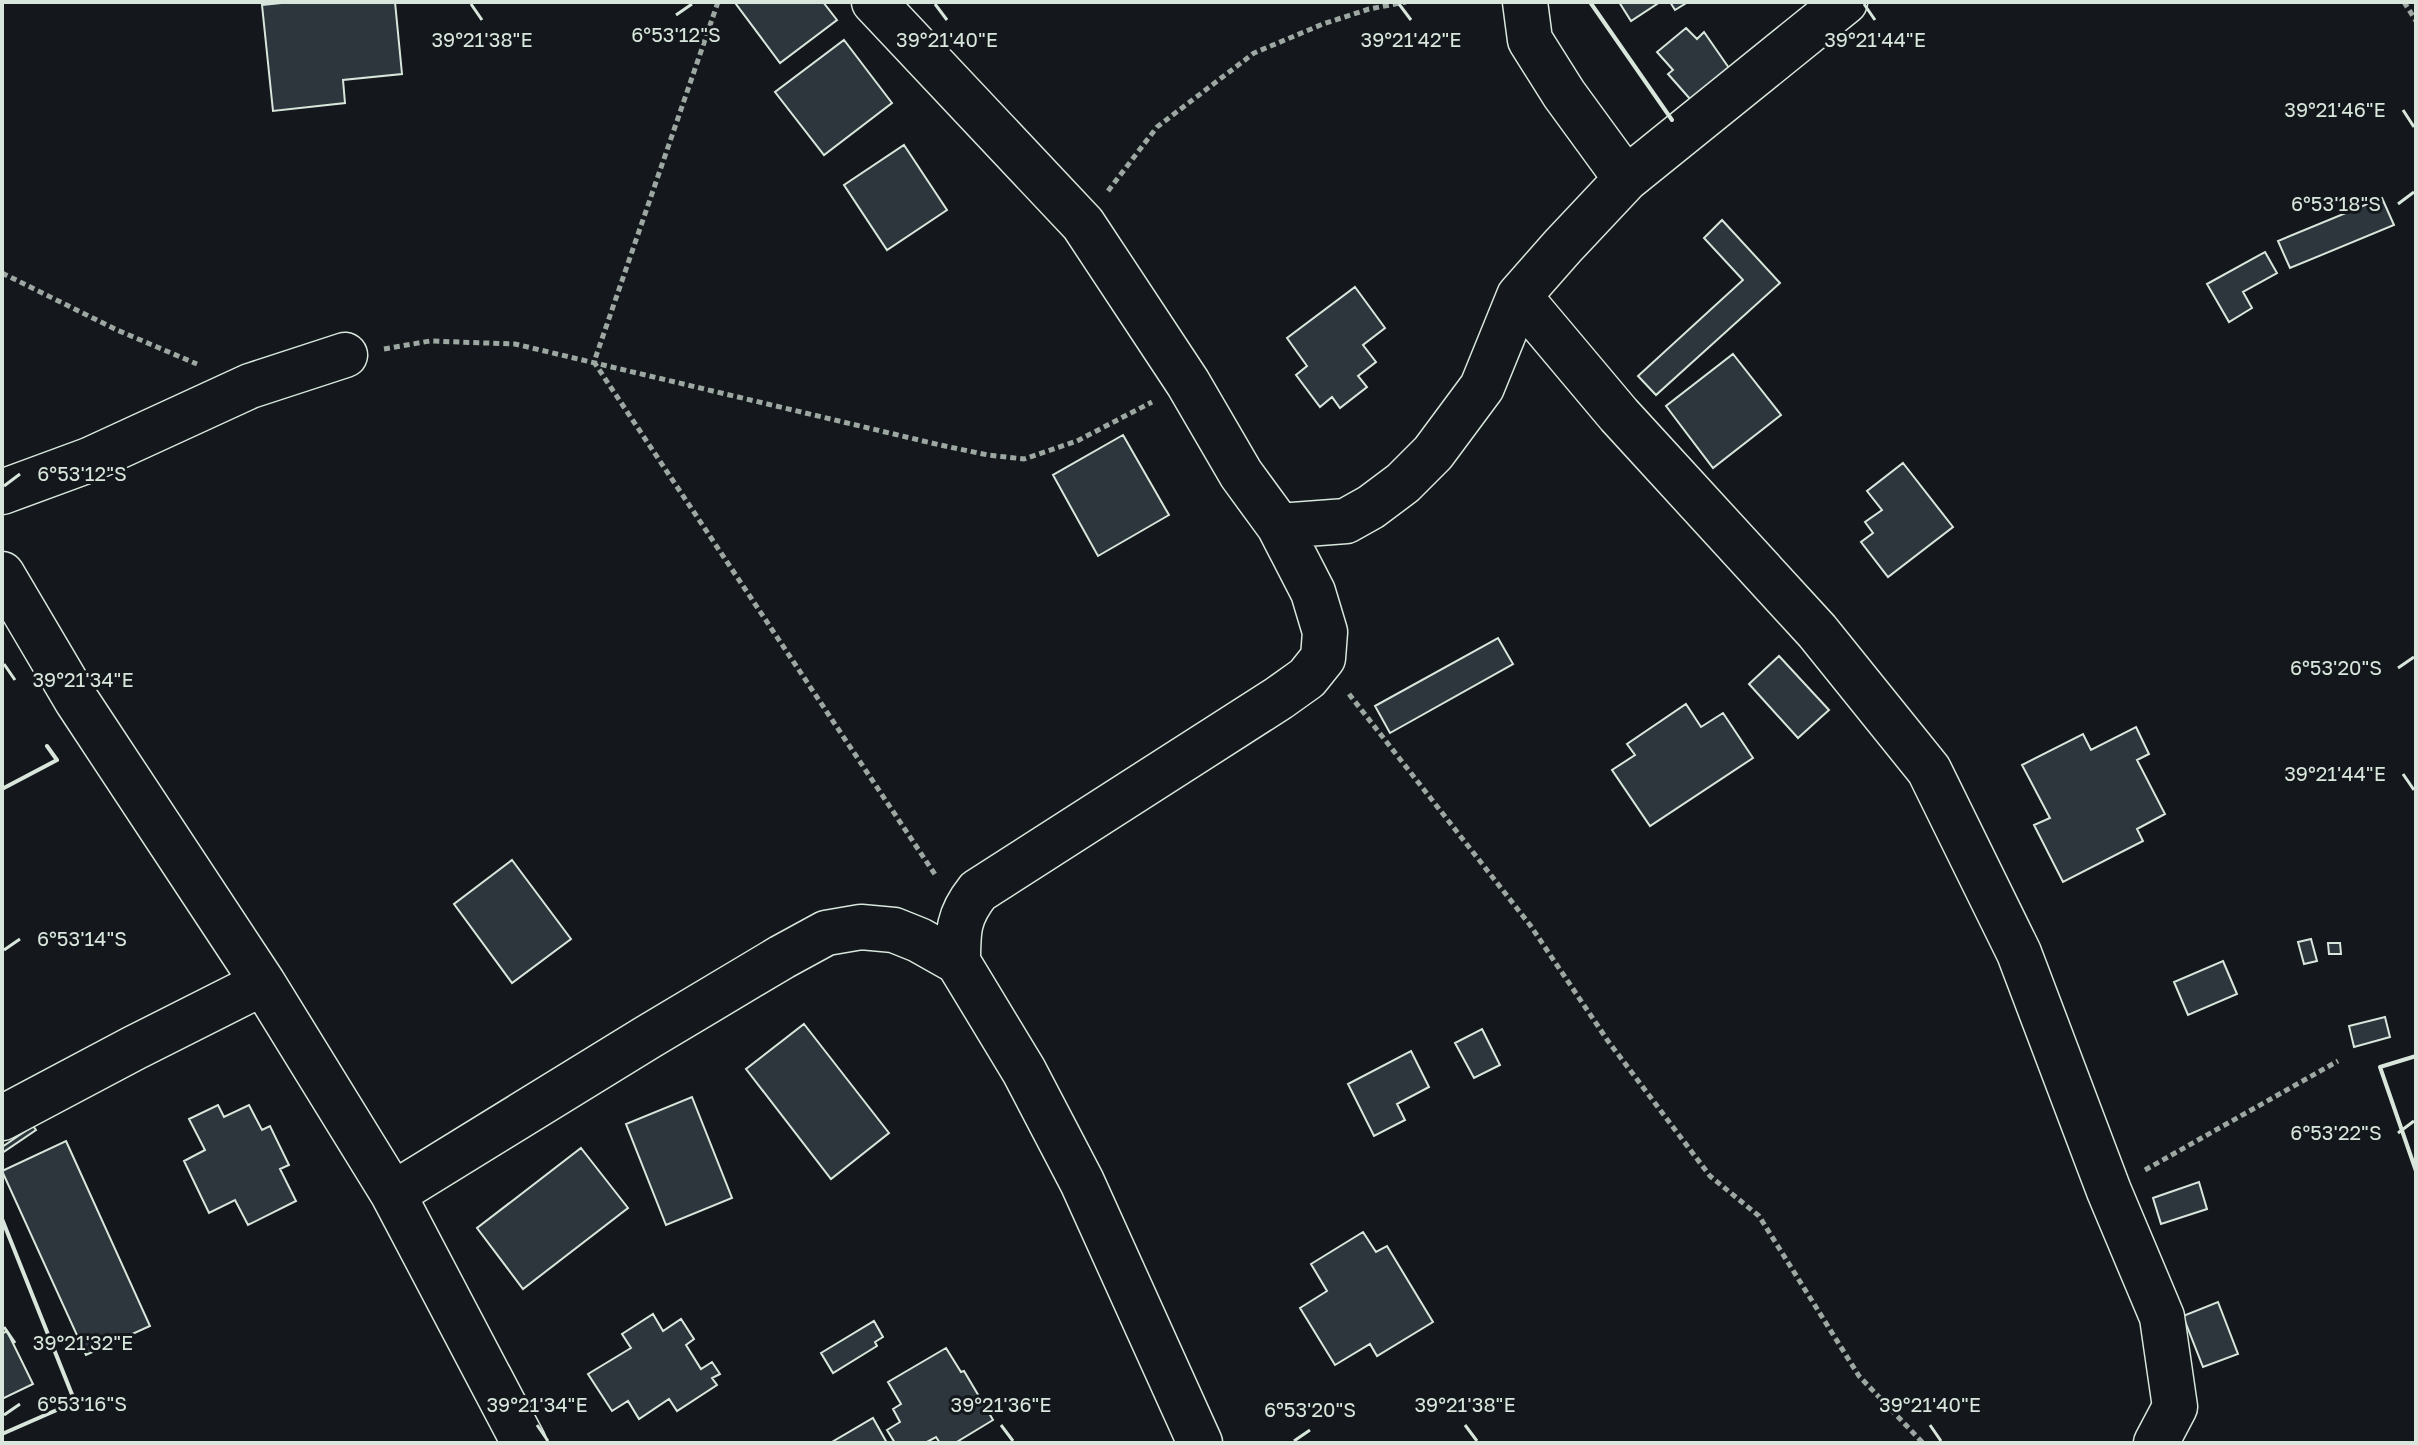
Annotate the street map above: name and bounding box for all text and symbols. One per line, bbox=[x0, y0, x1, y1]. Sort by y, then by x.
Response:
text: 6°53'12"S bbox=[631, 22, 721, 46]
text: 39°21'38"E bbox=[431, 27, 533, 51]
text: 39°21'40"E bbox=[896, 27, 998, 51]
text: 39°21'42"E bbox=[1360, 27, 1462, 51]
text: 39°21'44"E bbox=[1824, 27, 1926, 51]
text: 39°21'46"E bbox=[2284, 97, 2386, 121]
text: 6°53'18"S bbox=[2291, 191, 2381, 215]
text: 6°53'12"S bbox=[37, 461, 127, 485]
text: 6°53'20"S bbox=[2290, 655, 2382, 679]
text: 39°21'34"E bbox=[32, 667, 134, 691]
text: 39°21'44"E bbox=[2284, 761, 2386, 785]
text: 6°53'14"S bbox=[37, 926, 127, 950]
text: 6°53'22"S bbox=[2290, 1120, 2382, 1144]
text: 39°21'32"E bbox=[33, 1330, 133, 1354]
text: 6°53'16"S bbox=[37, 1391, 127, 1415]
text: 39°21'34"E bbox=[486, 1392, 588, 1416]
text: 39°21'36"E bbox=[950, 1392, 1052, 1416]
text: 39°21'38"E bbox=[1414, 1392, 1516, 1416]
text: 39°21'40"E bbox=[1879, 1392, 1981, 1416]
text: 6°53'20"S bbox=[1264, 1397, 1356, 1421]

